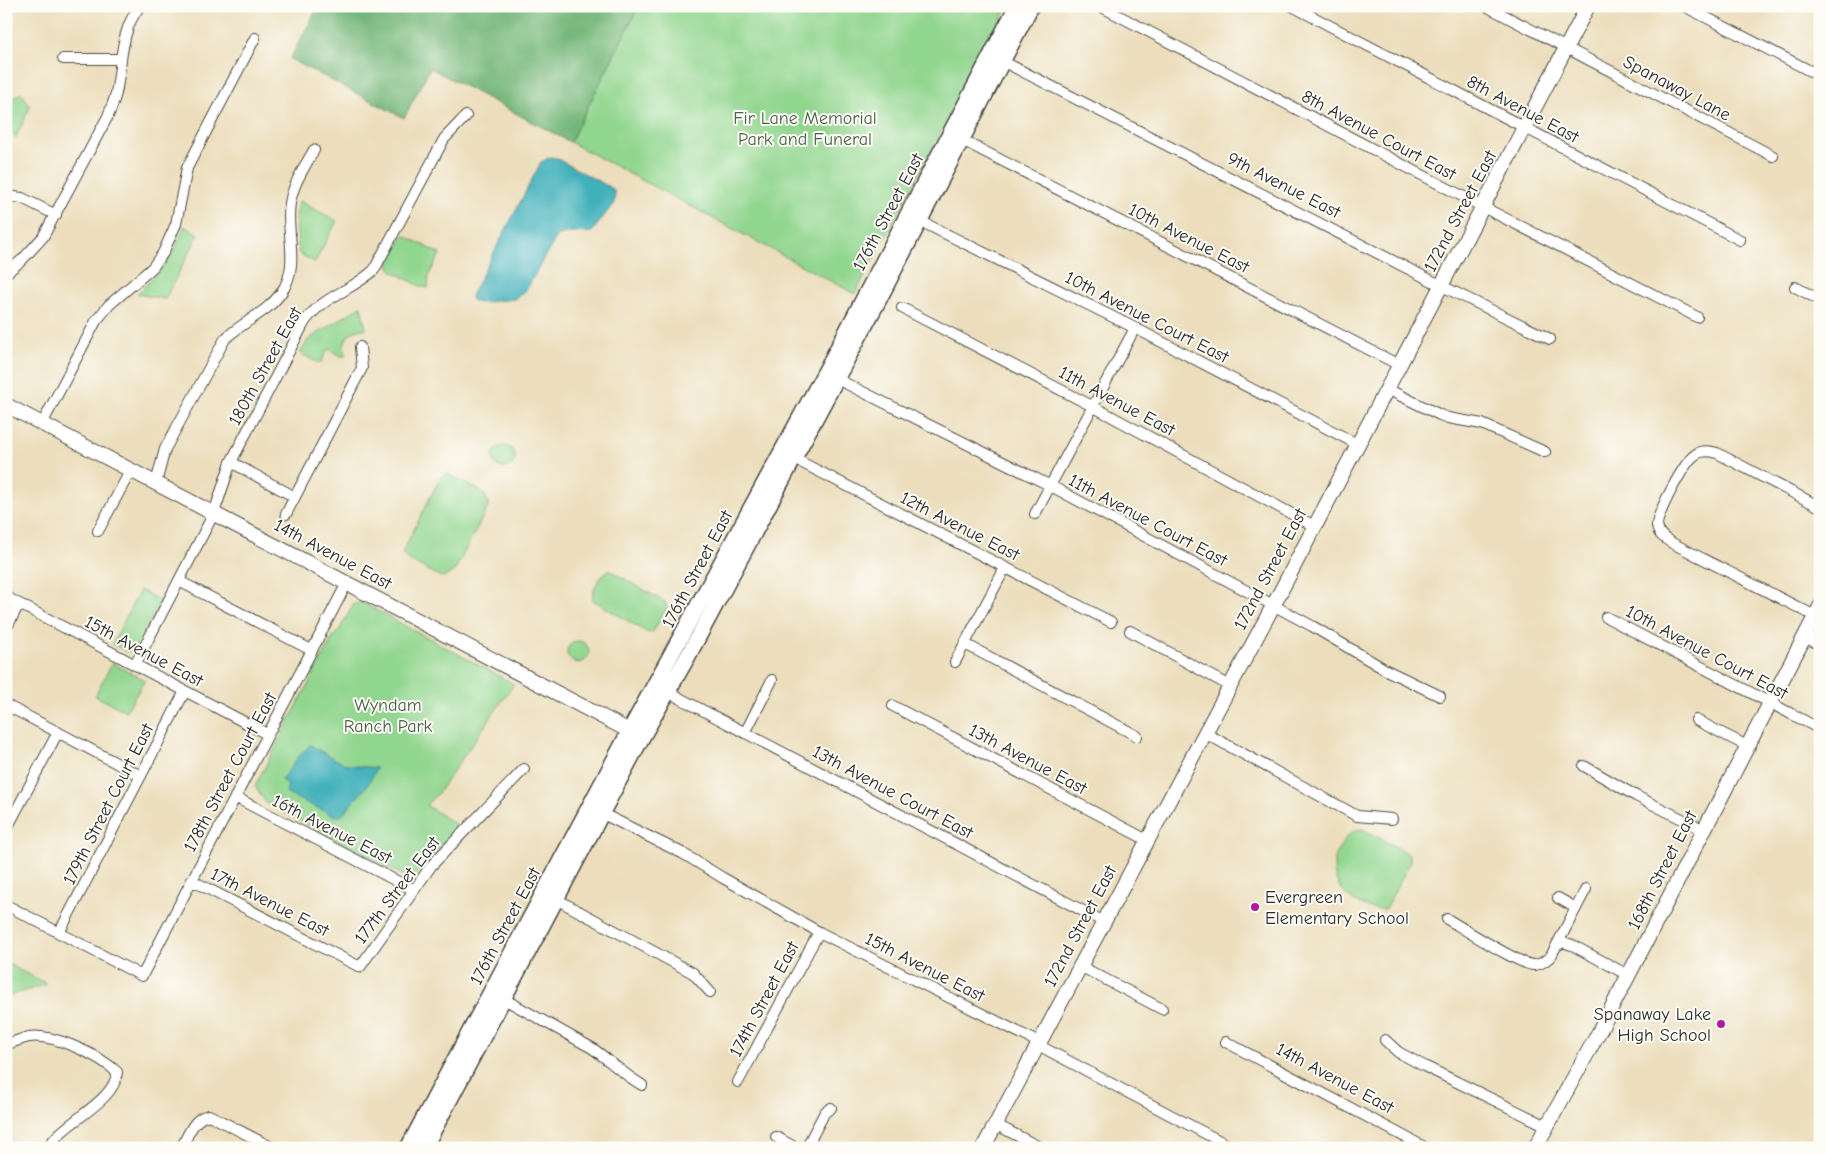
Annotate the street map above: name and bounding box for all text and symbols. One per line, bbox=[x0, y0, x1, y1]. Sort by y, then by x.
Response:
street label: Spanaway Lane bbox=[1619, 51, 1734, 126]
street label: 8th Avenue East bbox=[1463, 71, 1583, 148]
street label: 8th Avenue Court East bbox=[1298, 86, 1460, 185]
park label: Fir Lane Memorial Park and Funeral bbox=[733, 108, 877, 150]
street label: 172nd Street East bbox=[1420, 146, 1502, 276]
street label: 9th Avenue East bbox=[1224, 148, 1345, 223]
street label: 176th Street East bbox=[849, 149, 929, 275]
street label: 10th Avenue East bbox=[1125, 199, 1253, 278]
street label: 10th Avenue Court East bbox=[1062, 267, 1233, 368]
street label: 180th Street East bbox=[224, 303, 307, 429]
street label: 11th Avenue East bbox=[1055, 362, 1179, 441]
street label: 11th Avenue Court East bbox=[1065, 470, 1231, 572]
street label: 12th Avenue East bbox=[897, 487, 1024, 566]
street label: 172nd Street East bbox=[1230, 504, 1312, 634]
street label: 176th Street East bbox=[658, 506, 738, 632]
street label: 14th Avenue East bbox=[270, 515, 396, 595]
street label: 10th Avenue Court East bbox=[1622, 601, 1792, 704]
street label: 15th Avenue East bbox=[81, 611, 207, 692]
street label: 178th Street Court East bbox=[179, 688, 282, 856]
park label: Wyndam Ranch Park bbox=[344, 695, 433, 737]
street label: 179th Street Court East bbox=[59, 719, 159, 888]
street label: 13th Avenue East bbox=[965, 720, 1091, 800]
street label: 13th Avenue Court East bbox=[809, 741, 977, 844]
street label: 16th Avenue East bbox=[269, 790, 396, 869]
street label: 168th Street East bbox=[1623, 806, 1702, 933]
street label: 177th Street East bbox=[350, 832, 445, 948]
street label: 172nd Street East bbox=[1040, 861, 1122, 991]
street label: 176th Street East bbox=[466, 863, 546, 989]
street label: 17th Avenue East bbox=[207, 864, 333, 942]
place label: Evergreen Elementary School bbox=[1265, 887, 1409, 929]
marker: Evergreen Elementary School bbox=[1249, 901, 1261, 913]
street label: 15th Avenue East bbox=[862, 928, 989, 1007]
street label: 174th Street East bbox=[725, 937, 804, 1060]
place label: Spanaway Lake High School bbox=[1594, 1004, 1711, 1046]
marker: Spanaway Lake High School bbox=[1715, 1018, 1727, 1030]
street label: 14th Avenue East bbox=[1272, 1039, 1398, 1119]

